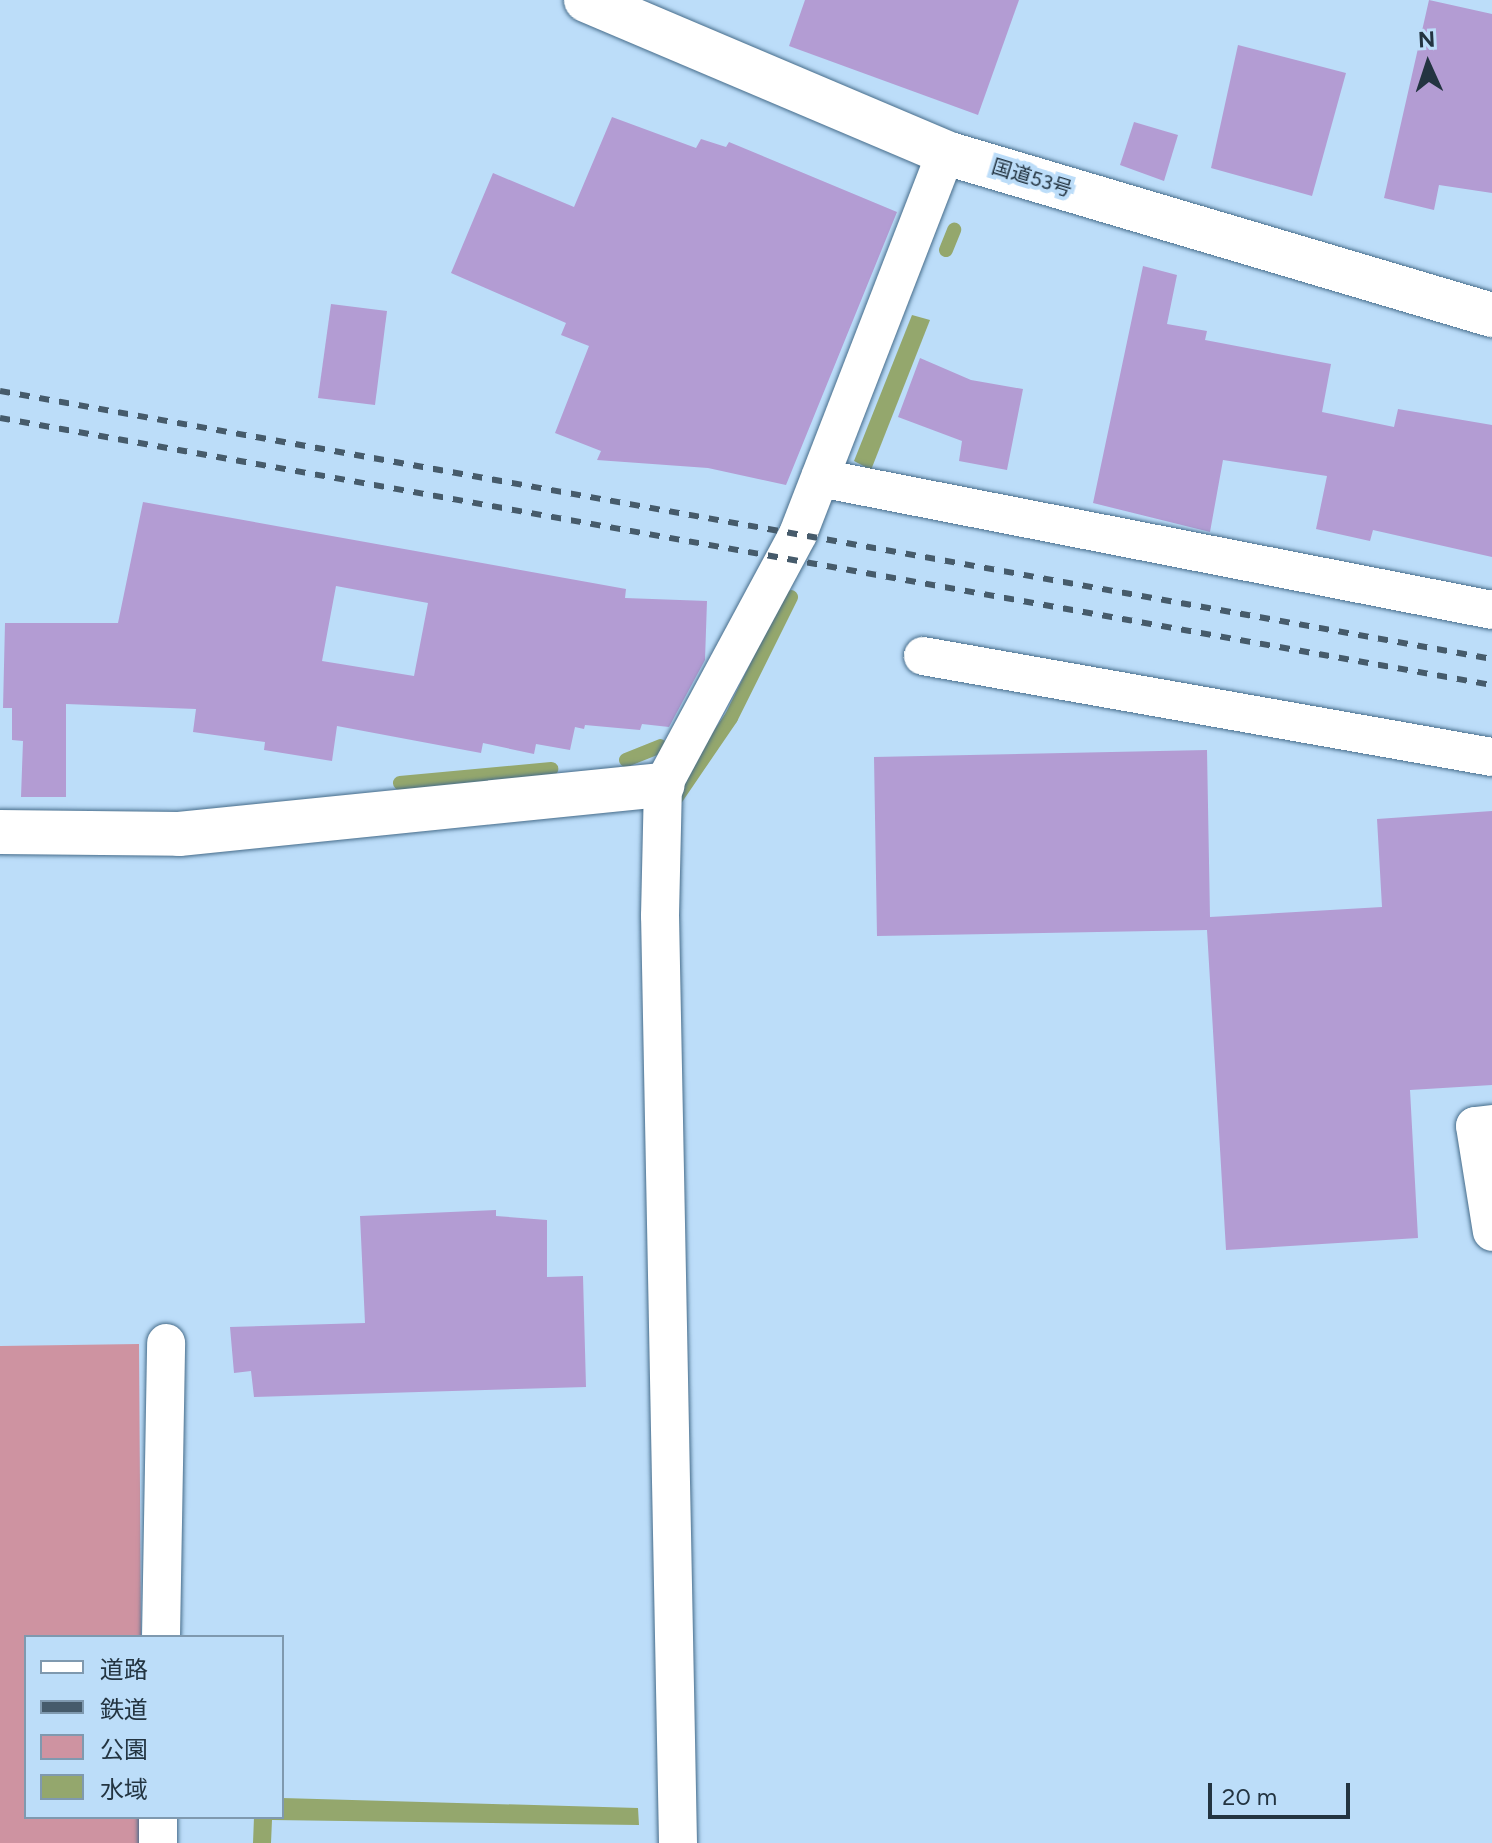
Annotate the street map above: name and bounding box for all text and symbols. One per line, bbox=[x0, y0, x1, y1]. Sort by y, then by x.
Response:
north arrow bbox=[1388, 24, 1468, 104]
text: N bbox=[1418, 26, 1436, 53]
street label: 国道53号 bbox=[989, 154, 1075, 202]
legend bbox=[24, 1635, 284, 1819]
text: 道路 bbox=[100, 1655, 148, 1684]
text: 鉄道 bbox=[100, 1695, 148, 1724]
text: 公園 bbox=[100, 1735, 148, 1764]
scale bar bbox=[1212, 1767, 1354, 1817]
text: 水域 bbox=[100, 1775, 148, 1804]
text: 20 m bbox=[1222, 1782, 1277, 1811]

